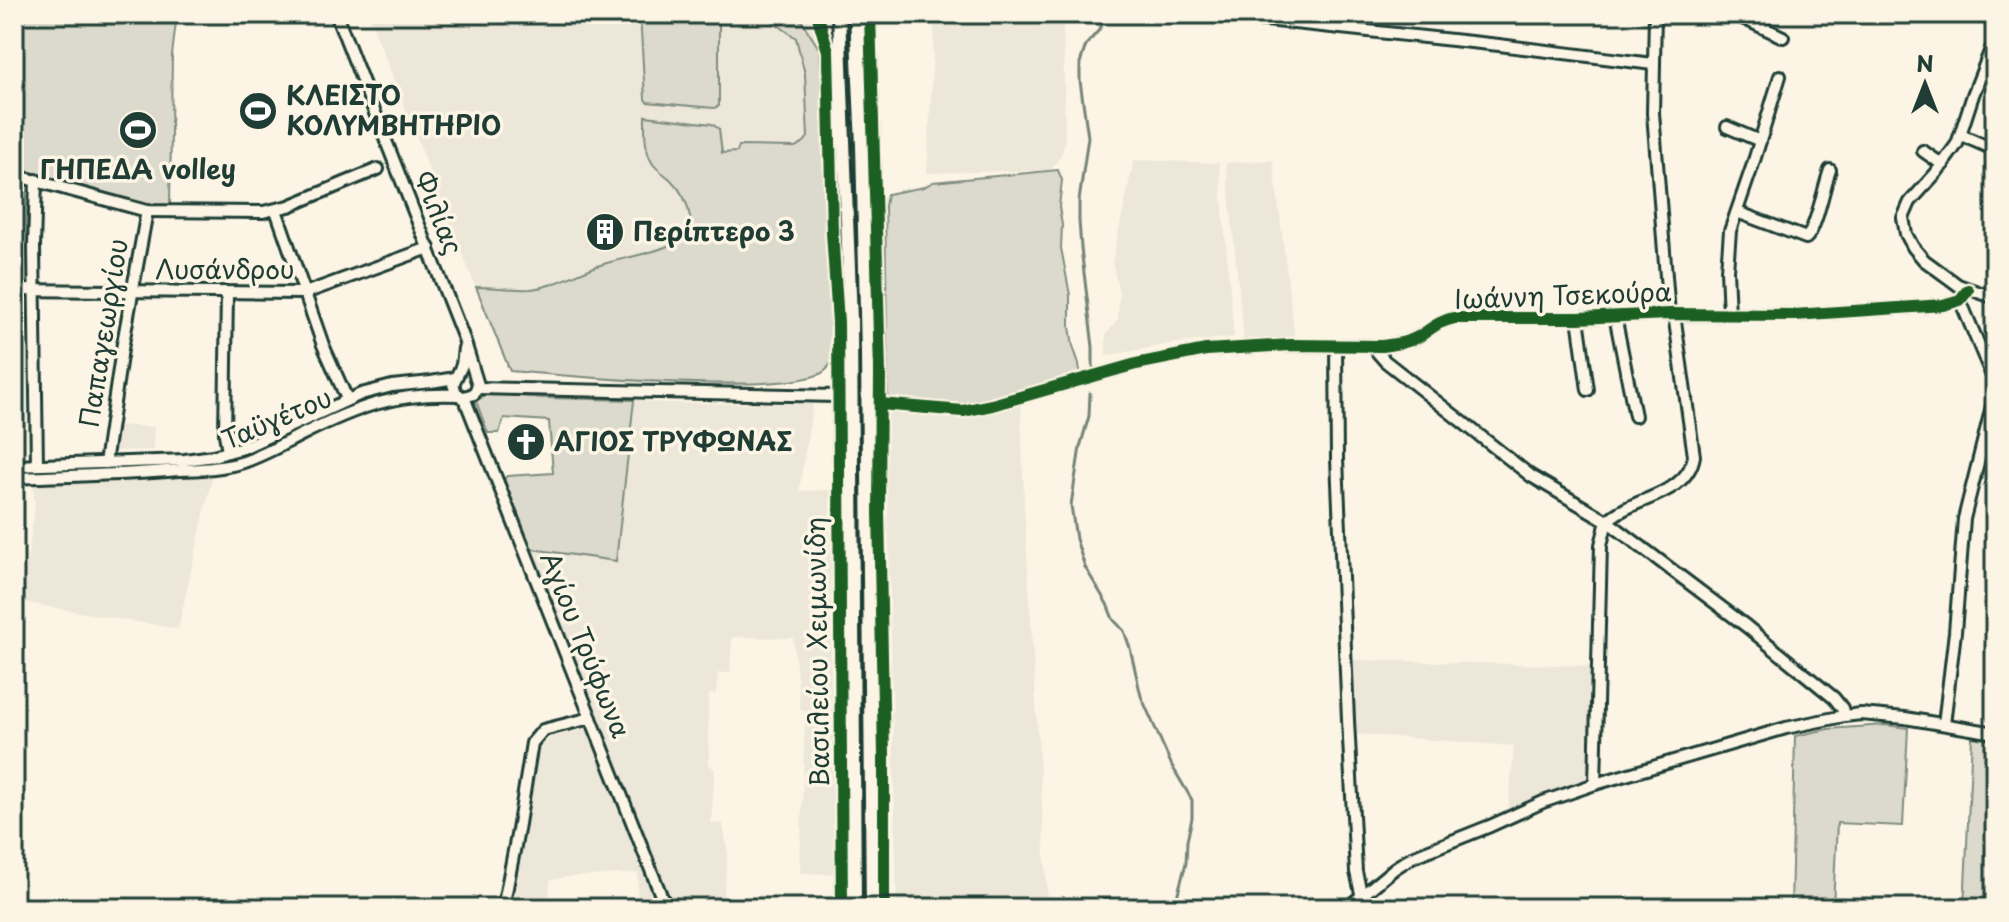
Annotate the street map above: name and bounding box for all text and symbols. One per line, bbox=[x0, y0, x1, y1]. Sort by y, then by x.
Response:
north arrow bbox=[1885, 44, 1965, 124]
text: N bbox=[1916, 46, 1934, 79]
place label: ΚΛΕΙΣΤΟ ΚΟΛΥΜΒΗΤΗΡΙΟ bbox=[286, 75, 501, 144]
sports icon: ΚΛΕΙΣΤΟ ΚΟΛΥΜΒΗΤΗΡΙΟ bbox=[237, 90, 279, 132]
sports icon: ΓΗΠΕΔΑ volley bbox=[117, 109, 159, 151]
place label: ΓΗΠΕΔΑ volley bbox=[40, 149, 236, 188]
street label: Φιλίας bbox=[405, 165, 474, 260]
building icon: Περίπτερο 3 bbox=[584, 211, 626, 253]
place label: Περίπτερο 3 bbox=[633, 211, 795, 250]
street label: Παπαγεωργίου bbox=[68, 236, 137, 430]
street label: Λυσάνδρου bbox=[155, 249, 295, 288]
street label: Ιωάννη Τσεκούρα bbox=[1453, 271, 1672, 318]
street label: Ταϋγέτου bbox=[215, 377, 337, 458]
church icon: ΑΓΙΟΣ ΤΡΥΦΩΝΑΣ bbox=[505, 421, 547, 463]
place label: ΑΓΙΟΣ ΤΡΥΦΩΝΑΣ bbox=[554, 421, 793, 460]
street label: Βασιλείου Χειμωνίδη bbox=[795, 517, 838, 787]
street label: Αγίου Τρύφωνα bbox=[531, 546, 641, 743]

